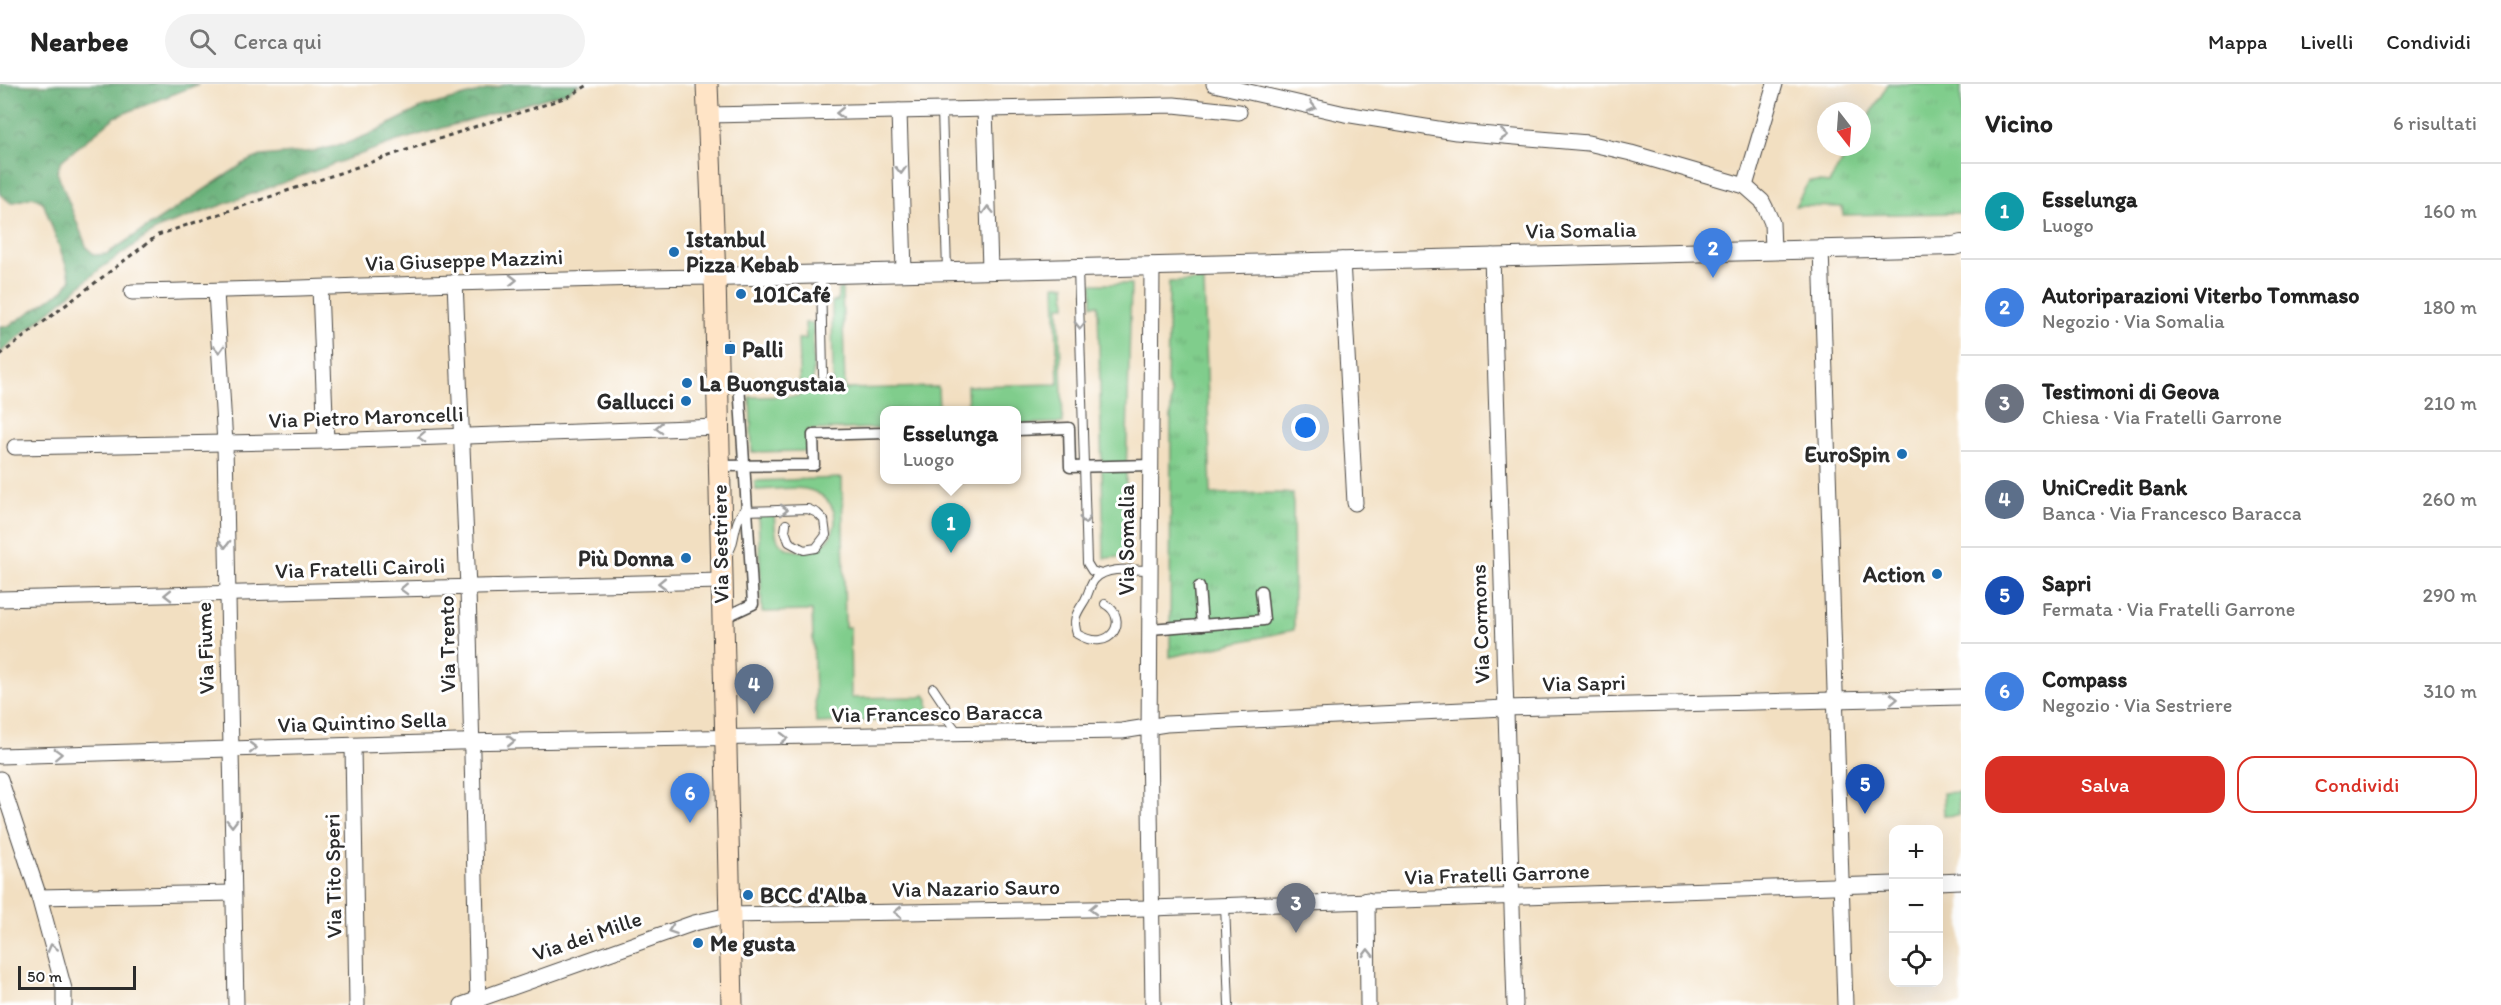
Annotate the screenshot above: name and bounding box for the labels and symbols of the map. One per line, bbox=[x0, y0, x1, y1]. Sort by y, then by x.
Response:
one-way arrow bbox=[1306, 99, 1316, 112]
north arrow bbox=[1817, 102, 1871, 156]
one-way arrow bbox=[836, 106, 845, 119]
one-way arrow bbox=[1500, 128, 1509, 141]
one-way arrow bbox=[894, 165, 907, 174]
one-way arrow bbox=[982, 206, 995, 215]
street label: Via Somalia bbox=[1525, 216, 1637, 244]
place label: Istanbul Pizza Kebab bbox=[686, 226, 799, 278]
pin: 2 bbox=[1694, 228, 1732, 278]
street label: Via Giuseppe Mazzini bbox=[364, 243, 564, 277]
marker: Istanbul Pizza Kebab bbox=[667, 245, 681, 259]
one-way arrow bbox=[509, 274, 518, 287]
place label: 101Café bbox=[753, 281, 831, 308]
marker: 101Café bbox=[734, 287, 748, 301]
one-way arrow bbox=[1074, 321, 1086, 330]
place label: Palli bbox=[742, 336, 783, 363]
marker: Palli bbox=[723, 342, 737, 356]
one-way arrow bbox=[212, 345, 225, 354]
place label: La Buongustaia bbox=[699, 370, 846, 397]
marker: La Buongustaia bbox=[680, 376, 694, 390]
place label: Gallucci bbox=[597, 388, 674, 415]
marker: Gallucci bbox=[679, 394, 693, 408]
street label: Via Pietro Maroncelli bbox=[268, 400, 464, 434]
your location bbox=[1291, 413, 1320, 442]
one-way arrow bbox=[655, 422, 664, 435]
one-way arrow bbox=[418, 431, 427, 444]
place label: EuroSpin bbox=[1805, 441, 1891, 468]
marker: EuroSpin bbox=[1895, 447, 1909, 461]
street label: Via Sestriere bbox=[705, 484, 735, 604]
street label: Via Somalia bbox=[1113, 484, 1140, 596]
one-way arrow bbox=[780, 504, 789, 516]
pin: 1 bbox=[932, 504, 970, 553]
one-way arrow bbox=[1079, 516, 1092, 525]
one-way arrow bbox=[219, 540, 232, 549]
place label: Più Donna bbox=[578, 545, 675, 572]
marker: Più Donna bbox=[679, 551, 693, 565]
street label: Via Fratelli Cairoli bbox=[275, 552, 445, 584]
place label: Action bbox=[1862, 561, 1926, 588]
street label: Via Cormons bbox=[1464, 564, 1496, 684]
marker: Action bbox=[1930, 567, 1944, 581]
one-way arrow bbox=[658, 577, 667, 589]
one-way arrow bbox=[400, 583, 409, 596]
one-way arrow bbox=[163, 589, 172, 602]
street label: Via Trento bbox=[433, 595, 461, 693]
street label: Via Fiume bbox=[190, 601, 220, 695]
pin: 4 bbox=[734, 664, 774, 714]
street label: Via Sapri bbox=[1542, 669, 1626, 697]
one-way arrow bbox=[1889, 693, 1898, 705]
street label: Via Francesco Baracca bbox=[831, 698, 1043, 728]
street label: Via Quintino Sella bbox=[277, 706, 447, 738]
one-way arrow bbox=[779, 732, 788, 744]
one-way arrow bbox=[507, 735, 516, 747]
one-way arrow bbox=[249, 742, 258, 754]
one-way arrow bbox=[54, 748, 63, 760]
pin: 5 bbox=[1846, 764, 1884, 814]
pin: 6 bbox=[670, 774, 710, 823]
street label: Via Tito Speri bbox=[318, 813, 348, 939]
one-way arrow bbox=[226, 818, 238, 827]
street label: Via Fratelli Garrone bbox=[1404, 857, 1590, 891]
street label: Via Nazario Sauro bbox=[892, 873, 1060, 903]
place label: BCC d'Alba bbox=[760, 882, 868, 909]
pin: 3 bbox=[1276, 884, 1316, 933]
marker: BCC d'Alba bbox=[741, 888, 755, 902]
one-way arrow bbox=[1088, 902, 1097, 915]
street label: Via dei Mille bbox=[529, 905, 645, 967]
one-way arrow bbox=[893, 906, 902, 918]
one-way arrow bbox=[667, 923, 678, 936]
place label: Me gusta bbox=[710, 930, 796, 957]
marker: Me gusta bbox=[691, 936, 705, 950]
one-way arrow bbox=[47, 943, 60, 953]
one-way arrow bbox=[1361, 948, 1374, 957]
scale bar bbox=[18, 963, 136, 990]

